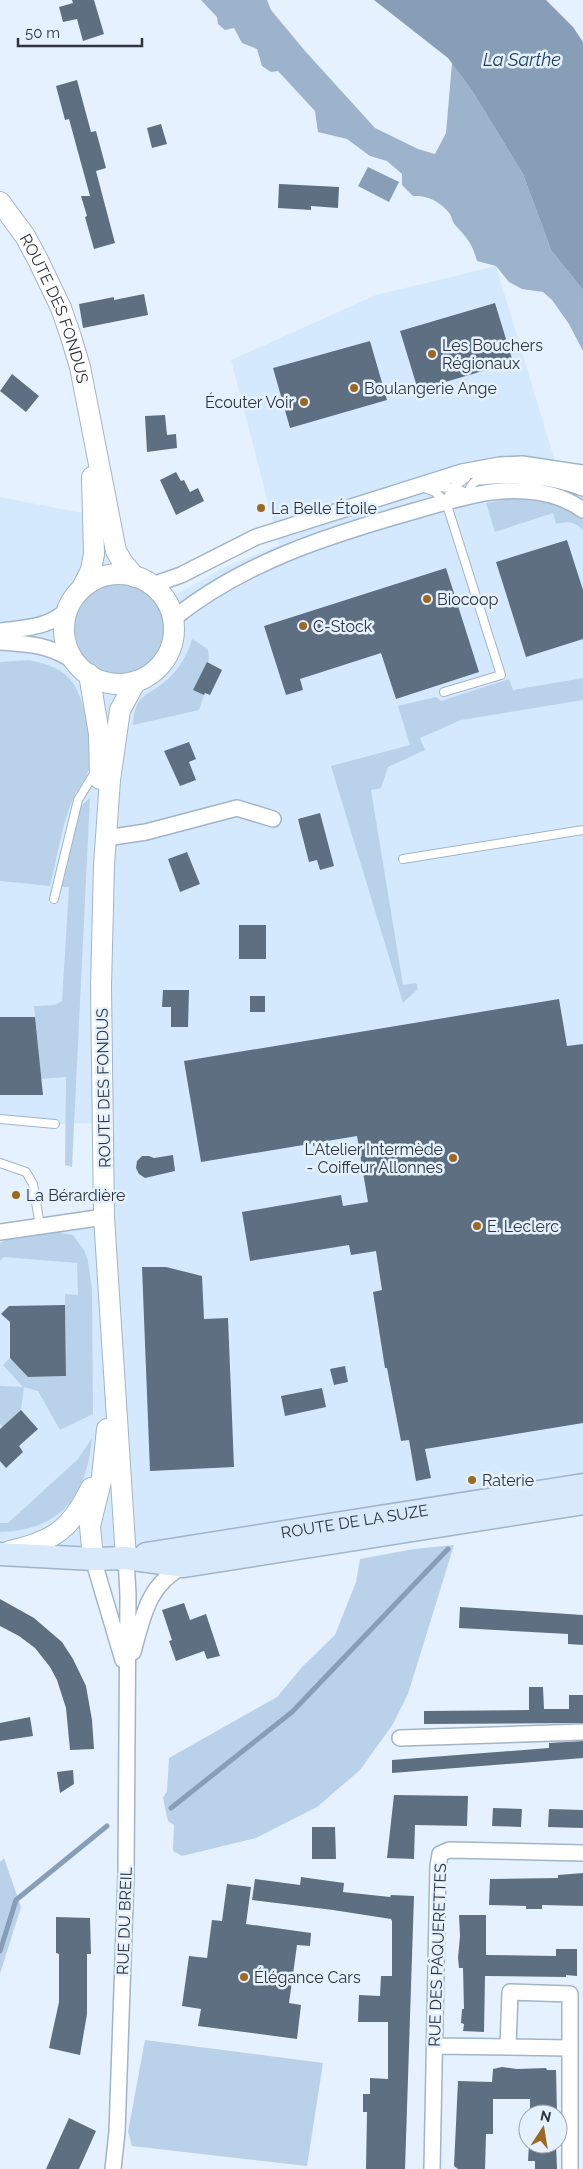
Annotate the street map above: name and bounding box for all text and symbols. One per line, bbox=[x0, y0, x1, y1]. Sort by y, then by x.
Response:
scale bar bbox=[18, 15, 141, 47]
text: 50 m bbox=[25, 24, 60, 42]
water label: La Sarthe bbox=[483, 49, 561, 70]
street label: ROUTE DES FONDUS bbox=[16, 231, 92, 385]
place label: Les Bouchers Régionaux bbox=[442, 336, 543, 373]
marker: Les Bouchers Régionaux bbox=[426, 348, 438, 360]
place label: Boulangerie Ange bbox=[364, 379, 497, 398]
marker: Boulangerie Ange bbox=[348, 382, 360, 394]
place label: Écouter Voir bbox=[205, 392, 294, 412]
marker: Écouter Voir bbox=[298, 396, 310, 408]
place label: La Belle Étoile bbox=[271, 498, 377, 518]
marker: La Belle Étoile bbox=[255, 502, 267, 514]
place label: Biocoop bbox=[437, 590, 498, 609]
marker: Biocoop bbox=[421, 593, 433, 605]
place label: C-Stock bbox=[313, 617, 373, 636]
marker: C-Stock bbox=[297, 620, 309, 632]
street label: ROUTE DES FONDUS bbox=[93, 1008, 114, 1168]
place label: L'Atelier Intermède - Coiffeur Allonnes bbox=[305, 1140, 443, 1177]
marker: L'Atelier Intermède - Coiffeur Allonnes bbox=[447, 1152, 459, 1164]
place label: La Bérardière bbox=[26, 1186, 125, 1205]
marker: La Bérardière bbox=[10, 1189, 22, 1201]
place label: E. Leclerc bbox=[487, 1217, 559, 1236]
marker: E. Leclerc bbox=[471, 1220, 483, 1232]
place label: Raterie bbox=[482, 1471, 534, 1490]
marker: Raterie bbox=[466, 1474, 478, 1486]
street label: ROUTE DE LA SUZE bbox=[279, 1501, 430, 1543]
street label: RUE DES PÂQUERETTES bbox=[424, 1863, 450, 2047]
street label: RUE DU BREIL bbox=[113, 1866, 136, 1975]
place label: Élégance Cars bbox=[254, 1967, 361, 1987]
marker: Élégance Cars bbox=[238, 1971, 250, 1983]
north arrow bbox=[518, 2104, 568, 2154]
text: N bbox=[539, 2107, 553, 2125]

